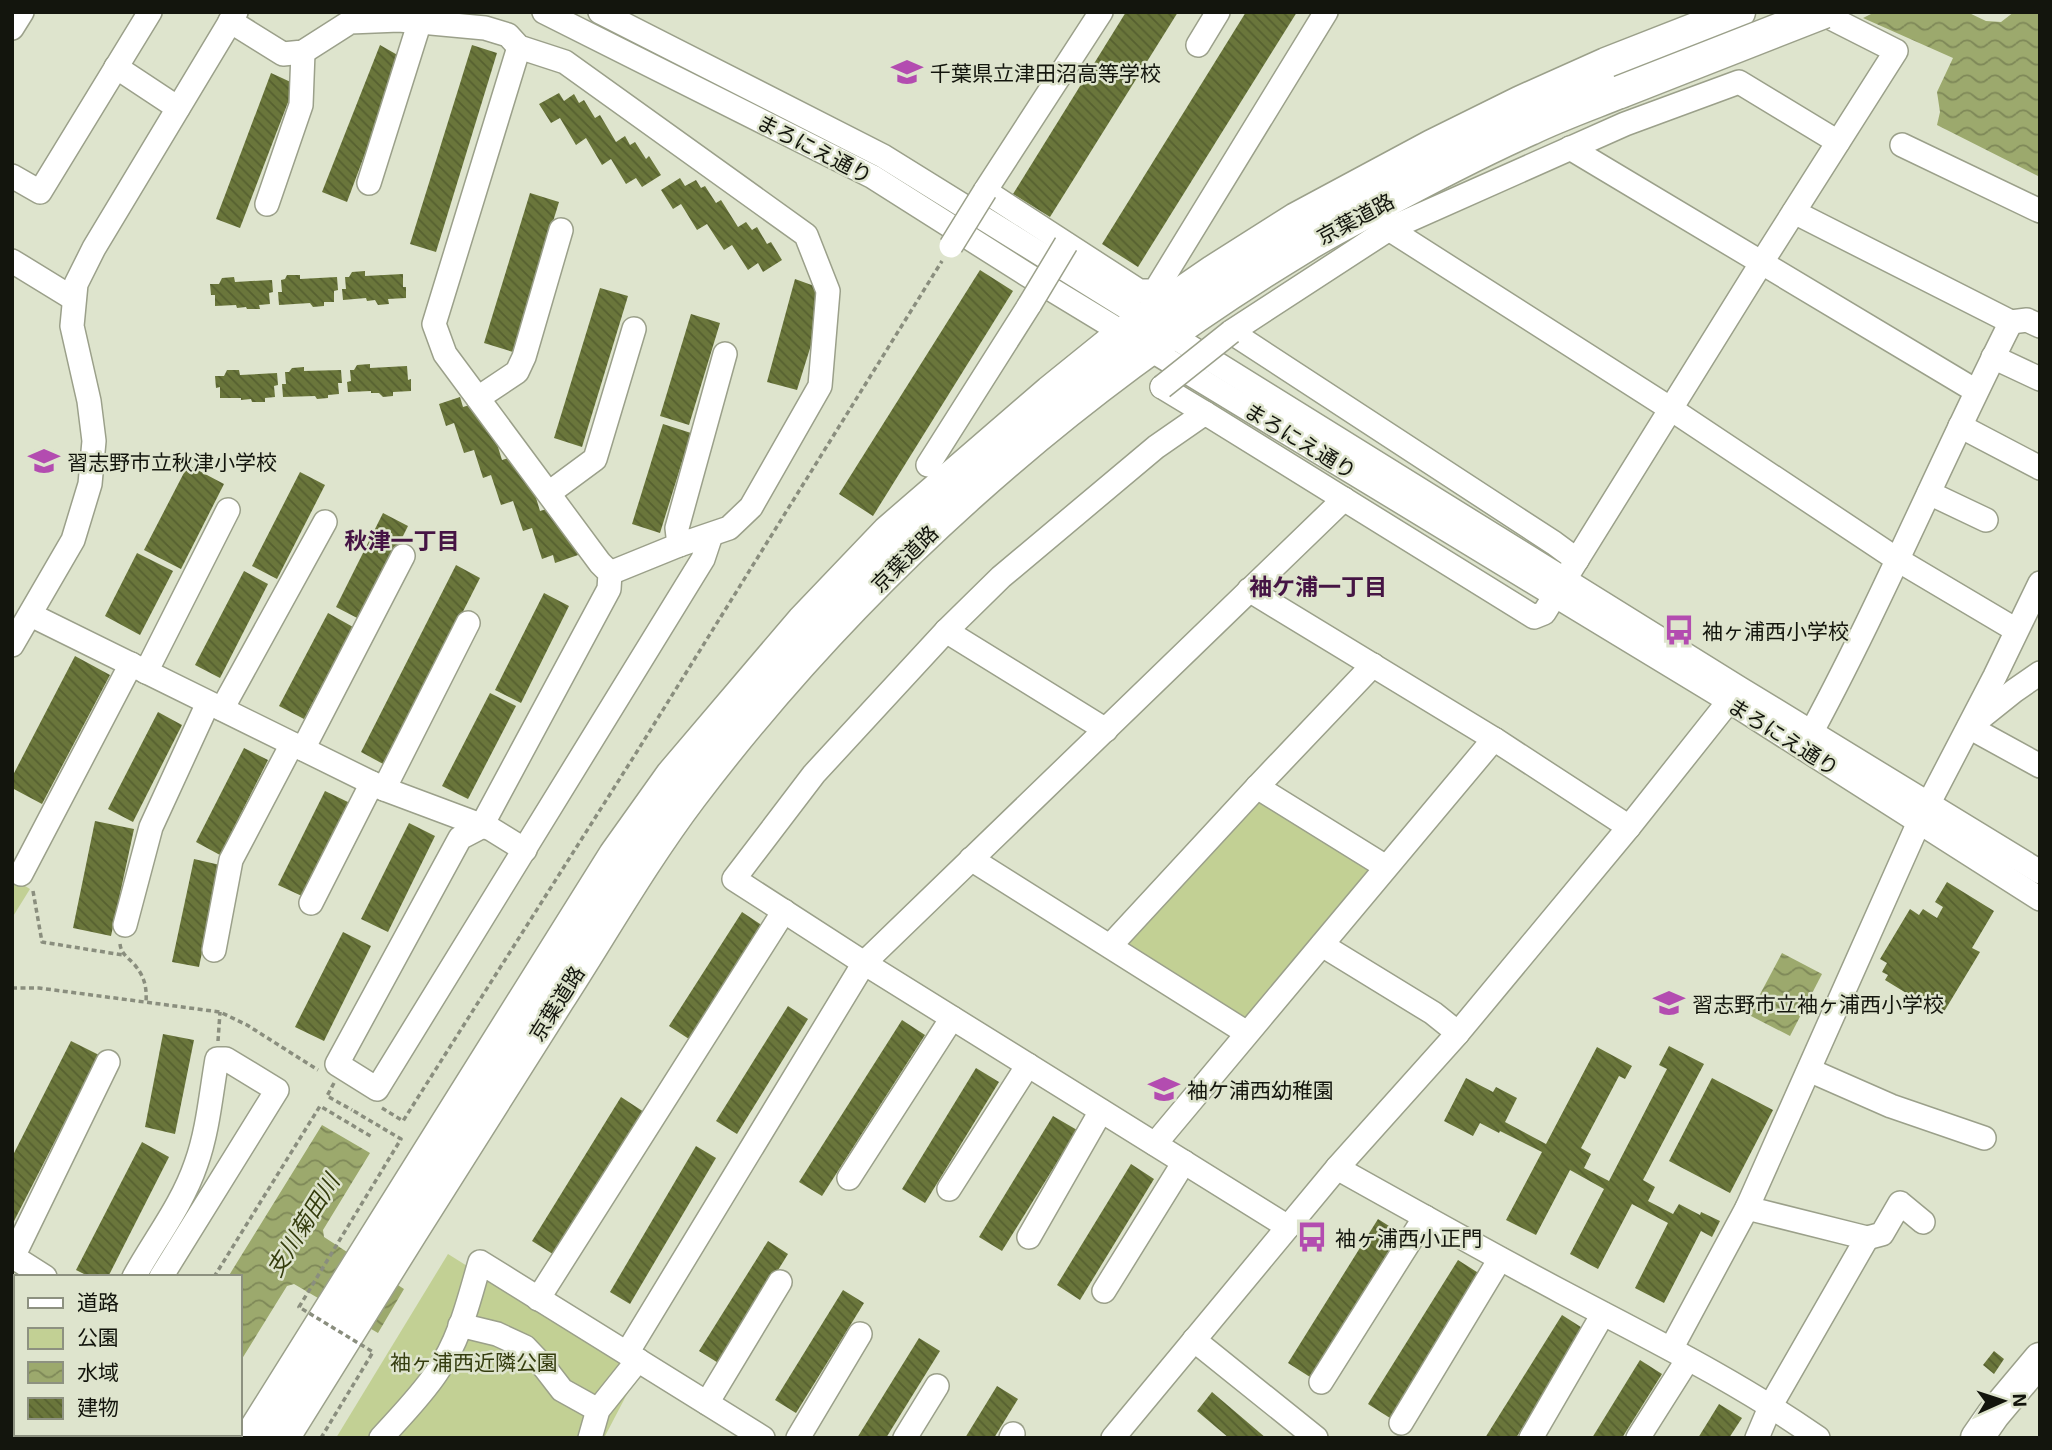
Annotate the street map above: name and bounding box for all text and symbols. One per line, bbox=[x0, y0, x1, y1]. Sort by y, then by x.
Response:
school or university icon: 千葉県立津田沼高等学校 bbox=[890, 55, 924, 89]
place label: 千葉県立津田沼高等学校 bbox=[930, 60, 1161, 85]
street label: まろにえ通り bbox=[753, 108, 877, 188]
street label: 京葉道路 bbox=[1312, 187, 1398, 249]
street label: まろにえ通り bbox=[1241, 397, 1361, 483]
school or university icon: 習志野市立秋津小学校 bbox=[27, 444, 61, 478]
place label: 習志野市立秋津小学校 bbox=[67, 449, 277, 474]
street label: 京葉道路 bbox=[865, 519, 943, 597]
district label: 秋津一丁目 bbox=[345, 526, 460, 554]
district label: 袖ケ浦一丁目 bbox=[1249, 572, 1387, 600]
bus stop icon: 袖ヶ浦西小学校 bbox=[1662, 613, 1696, 647]
place label: 袖ヶ浦西小学校 bbox=[1702, 618, 1849, 643]
street label: まろにえ通り bbox=[1724, 692, 1844, 780]
street label: 京葉道路 bbox=[523, 961, 589, 1045]
school or university icon: 習志野市立袖ヶ浦西小学校 bbox=[1652, 986, 1686, 1020]
place label: 習志野市立袖ヶ浦西小学校 bbox=[1692, 991, 1944, 1016]
school or university icon: 袖ケ浦西幼稚園 bbox=[1147, 1072, 1181, 1106]
place label: 袖ケ浦西幼稚園 bbox=[1187, 1077, 1334, 1102]
water label: 支川菊田川 bbox=[260, 1166, 346, 1281]
bus stop icon: 袖ヶ浦西小正門 bbox=[1295, 1220, 1329, 1254]
place label: 袖ヶ浦西小正門 bbox=[1335, 1225, 1482, 1250]
legend bbox=[14, 1275, 242, 1436]
text: 道路 bbox=[77, 1289, 119, 1314]
text: 公園 bbox=[77, 1324, 119, 1349]
park label: 袖ヶ浦西近隣公園 bbox=[390, 1349, 558, 1374]
text: 水域 bbox=[77, 1359, 119, 1384]
north arrow bbox=[1968, 1366, 2038, 1436]
text: N bbox=[2009, 1393, 2032, 1408]
text: 建物 bbox=[77, 1394, 119, 1419]

